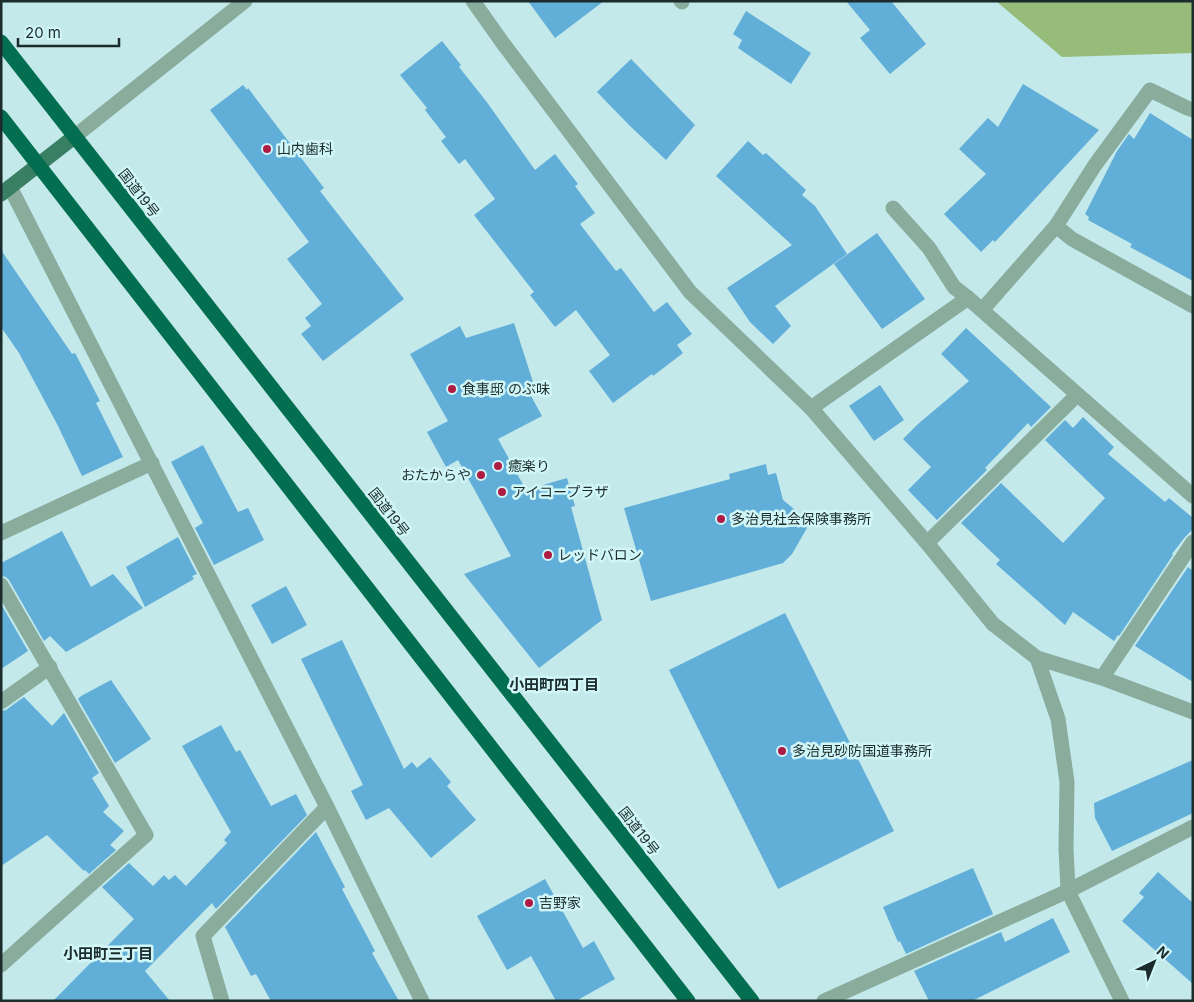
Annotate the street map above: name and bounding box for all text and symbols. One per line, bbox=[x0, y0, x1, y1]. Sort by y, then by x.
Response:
scale bar bbox=[18, 15, 119, 47]
text: 20 m bbox=[25, 23, 61, 42]
place label: 山内歯科 bbox=[277, 140, 333, 157]
marker: 山内歯科 bbox=[261, 143, 273, 155]
street label: 国道19号 bbox=[115, 165, 163, 220]
place label: 食事邸 のぶ味 bbox=[462, 380, 550, 397]
marker: 食事邸 のぶ味 bbox=[446, 383, 458, 395]
place label: 癒楽り bbox=[508, 457, 550, 474]
marker: 癒楽り bbox=[492, 460, 504, 472]
place label: おたからや bbox=[401, 466, 471, 483]
marker: おたからや bbox=[475, 469, 487, 481]
place label: アイコープラザ bbox=[512, 483, 608, 500]
street label: 国道19号 bbox=[365, 484, 413, 539]
marker: アイコープラザ bbox=[496, 486, 508, 498]
place label: 多治見社会保険事務所 bbox=[731, 510, 871, 527]
marker: 多治見社会保険事務所 bbox=[715, 513, 727, 525]
place label: レッドバロン bbox=[558, 546, 642, 563]
marker: レッドバロン bbox=[542, 549, 554, 561]
district label: 小田町四丁目 bbox=[509, 675, 599, 694]
place label: 多治見砂防国道事務所 bbox=[792, 742, 932, 759]
marker: 多治見砂防国道事務所 bbox=[776, 745, 788, 757]
street label: 国道19号 bbox=[615, 803, 663, 858]
place label: 吉野家 bbox=[539, 894, 581, 911]
marker: 吉野家 bbox=[523, 897, 535, 909]
north arrow bbox=[1129, 937, 1179, 987]
text: N bbox=[1154, 942, 1173, 962]
district label: 小田町三丁目 bbox=[63, 944, 153, 963]

